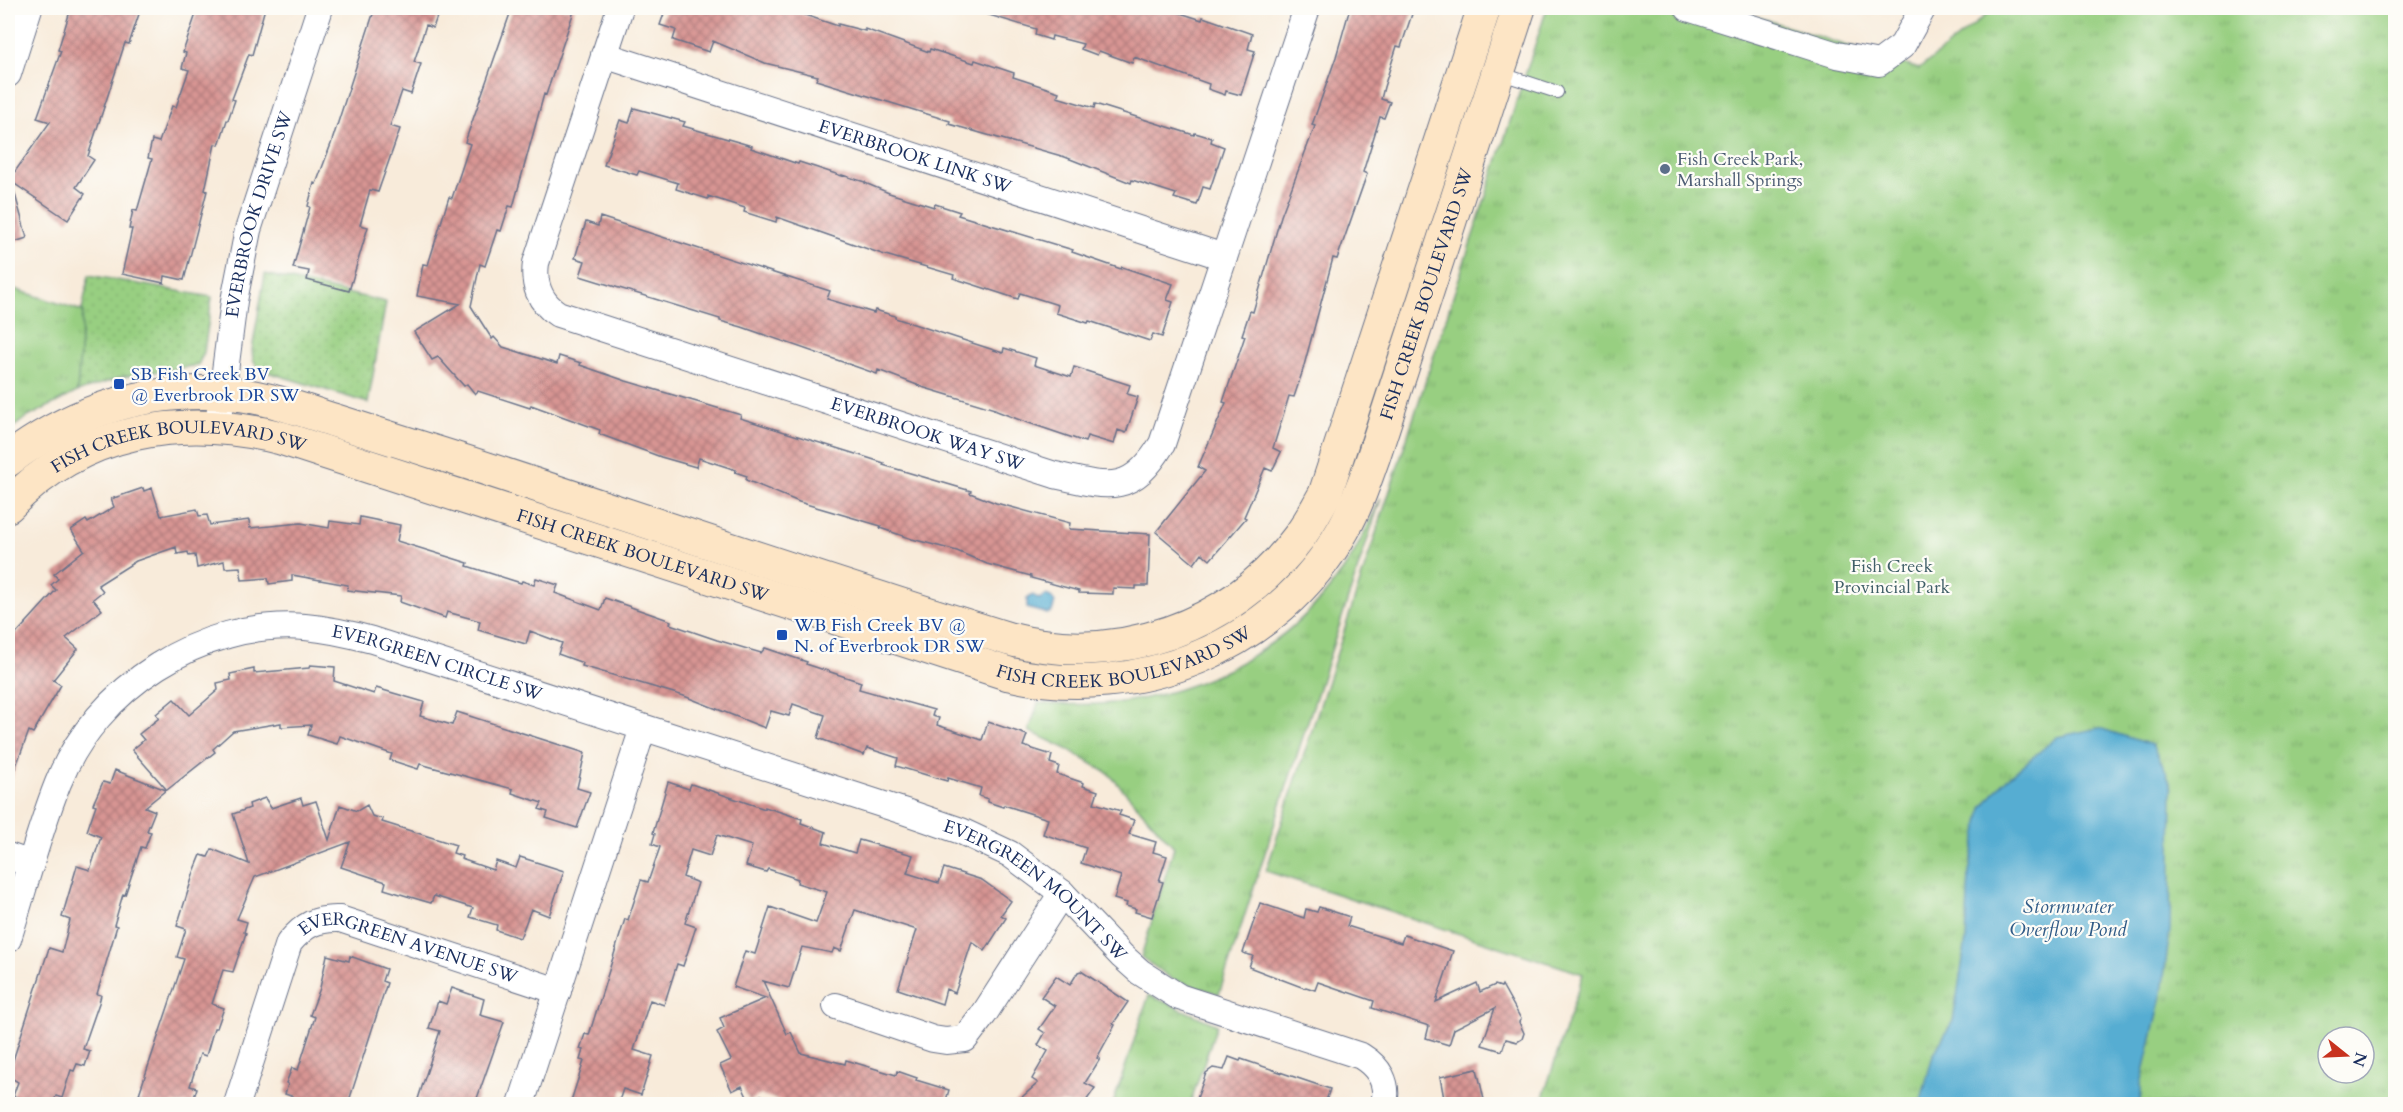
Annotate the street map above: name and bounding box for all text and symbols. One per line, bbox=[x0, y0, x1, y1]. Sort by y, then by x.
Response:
street label: EVERBROOK DRIVE SW bbox=[219, 108, 298, 319]
street label: EVERBROOK LINK SW bbox=[815, 113, 1015, 199]
place label: Fish Creek Park, Marshall Springs bbox=[1677, 147, 1803, 193]
marker: Fish Creek Park, Marshall Springs bbox=[1658, 162, 1672, 176]
street label: FISH CREEK BOULEVARD SW bbox=[1374, 165, 1479, 423]
place label: SB Fish Creek BV @ Everbrook DR SW bbox=[131, 362, 299, 408]
marker: SB Fish Creek BV @ Everbrook DR SW bbox=[112, 377, 126, 391]
street label: EVERBROOK WAY SW bbox=[828, 391, 1028, 477]
street label: FISH CREEK BOULEVARD SW bbox=[46, 415, 310, 479]
street label: FISH CREEK BOULEVARD SW bbox=[514, 503, 772, 608]
park label: Fish Creek Provincial Park bbox=[1834, 554, 1951, 600]
place label: WB Fish Creek BV @ N. of Everbrook DR SW bbox=[793, 613, 985, 659]
street label: EVERGREEN CIRCLE SW bbox=[330, 618, 546, 707]
street label: FISH CREEK BOULEVARD SW bbox=[993, 620, 1256, 694]
marker: WB Fish Creek BV @ N. of Everbrook DR SW bbox=[775, 628, 789, 642]
street label: EVERGREEN MOUNT SW bbox=[940, 813, 1133, 967]
water label: Stormwater Overflow Pond bbox=[2009, 893, 2128, 943]
street label: EVERGREEN AVENUE SW bbox=[293, 906, 521, 989]
north arrow bbox=[2316, 1025, 2376, 1085]
text: N bbox=[2347, 1049, 2372, 1069]

